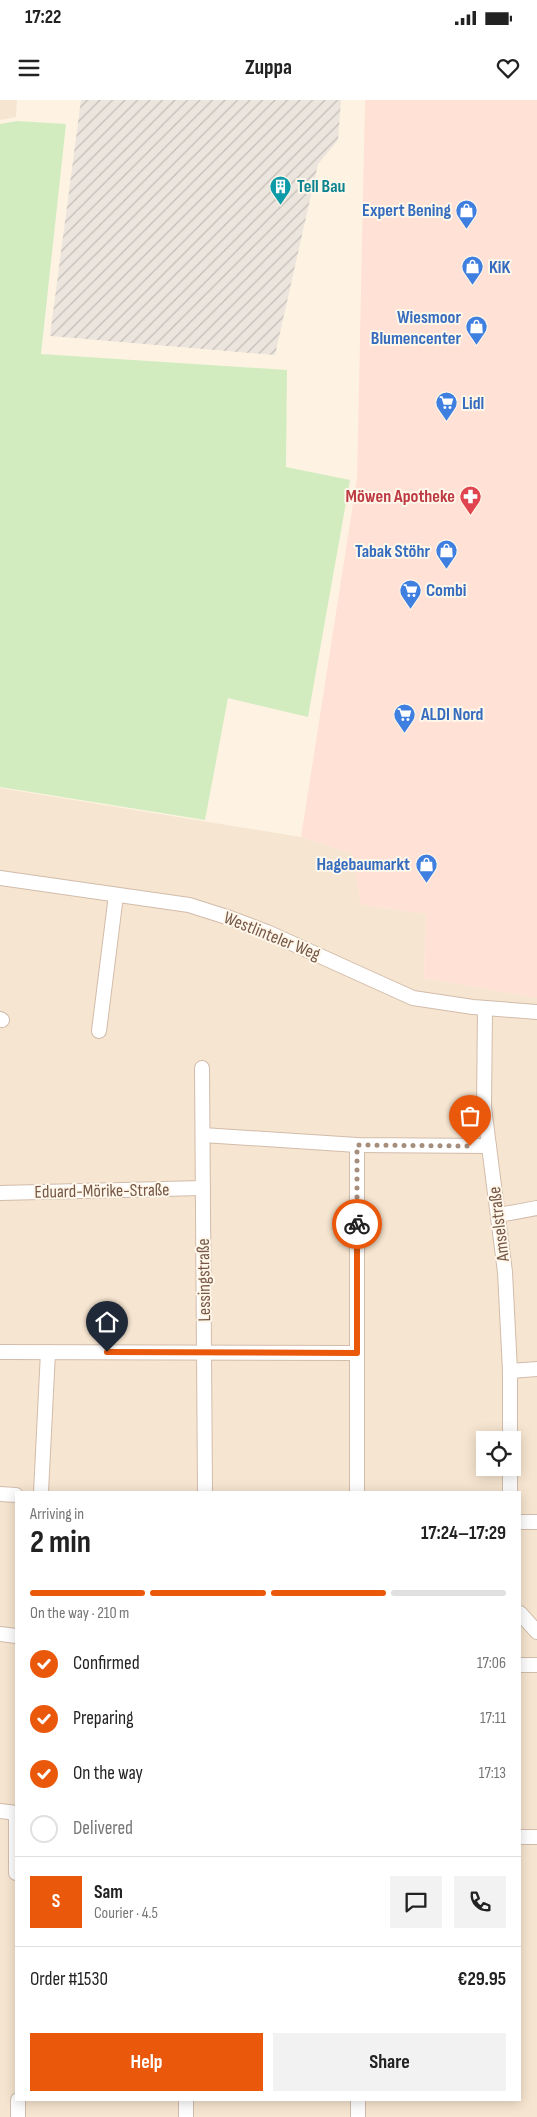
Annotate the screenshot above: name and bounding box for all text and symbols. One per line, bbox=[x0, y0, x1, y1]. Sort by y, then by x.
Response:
text: 17:22 bbox=[25, 6, 61, 29]
icon: menu bbox=[15, 54, 43, 82]
text: Zuppa bbox=[245, 54, 292, 81]
icon: heart bbox=[494, 54, 522, 82]
building icon: Tell Bau bbox=[269, 174, 293, 205]
place label: Tell Bau bbox=[297, 176, 346, 197]
shop icon: Expert Bening bbox=[455, 198, 479, 229]
place label: Expert Bening bbox=[362, 200, 451, 221]
shop icon: KiK bbox=[461, 255, 485, 286]
place label: KiK bbox=[489, 257, 511, 278]
place label: Wiesmoor Blumencenter bbox=[371, 307, 461, 349]
shop icon: Wiesmoor Blumencenter bbox=[465, 315, 489, 346]
supermarket icon: Lidl bbox=[434, 391, 458, 422]
place label: Lidl bbox=[462, 393, 484, 414]
pharmacy icon: Möwen Apotheke bbox=[459, 484, 483, 515]
place label: Möwen Apotheke bbox=[346, 486, 455, 507]
shop icon: Tabak Stöhr bbox=[434, 539, 458, 570]
place label: Tabak Stöhr bbox=[355, 541, 430, 562]
supermarket icon: Combi bbox=[398, 578, 422, 609]
place label: Combi bbox=[426, 580, 466, 601]
supermarket icon: ALDI Nord bbox=[393, 702, 417, 733]
place label: ALDI Nord bbox=[420, 704, 484, 725]
shop icon: Hagebaumarkt bbox=[414, 852, 438, 883]
place label: Hagebaumarkt bbox=[316, 854, 410, 875]
street label: Westlinteler Weg bbox=[221, 907, 323, 965]
pin bbox=[449, 1095, 491, 1146]
icon: bag bbox=[456, 1102, 484, 1130]
street label: Eduard-Mörike-Straße bbox=[34, 1179, 170, 1203]
street label: Amselstraße bbox=[484, 1185, 514, 1264]
courier bbox=[332, 1199, 382, 1249]
icon: bike bbox=[343, 1210, 371, 1238]
street label: Lessingstraße bbox=[193, 1238, 215, 1322]
pin bbox=[86, 1301, 128, 1352]
icon: home bbox=[93, 1308, 121, 1336]
map controls bbox=[476, 1431, 521, 1476]
button: locate bbox=[476, 1431, 521, 1476]
text: Arriving in bbox=[30, 1505, 84, 1524]
text: 17:24–17:29 bbox=[421, 1522, 506, 1545]
text: 2 min bbox=[30, 1523, 91, 1562]
text: On the way · 210 m bbox=[30, 1604, 129, 1623]
icon: check bbox=[30, 1650, 58, 1678]
text: Confirmed bbox=[73, 1652, 140, 1675]
text: 17:06 bbox=[477, 1654, 506, 1673]
icon: check bbox=[30, 1705, 58, 1733]
text: Preparing bbox=[73, 1707, 134, 1730]
text: 17:11 bbox=[480, 1709, 506, 1728]
icon: check bbox=[30, 1760, 58, 1788]
text: On the way bbox=[73, 1762, 143, 1785]
text: 17:13 bbox=[479, 1764, 506, 1783]
text: Delivered bbox=[73, 1817, 133, 1840]
button: chat bbox=[390, 1876, 442, 1928]
button: phone bbox=[454, 1876, 506, 1928]
text: Sam bbox=[94, 1881, 123, 1904]
text: S bbox=[52, 1890, 60, 1913]
text: Courier · 4.5 bbox=[94, 1904, 158, 1923]
text: Order #1530 bbox=[30, 1968, 108, 1991]
text: €29.95 bbox=[458, 1968, 506, 1991]
button: Help bbox=[30, 2033, 263, 2091]
button: Share bbox=[273, 2033, 506, 2091]

